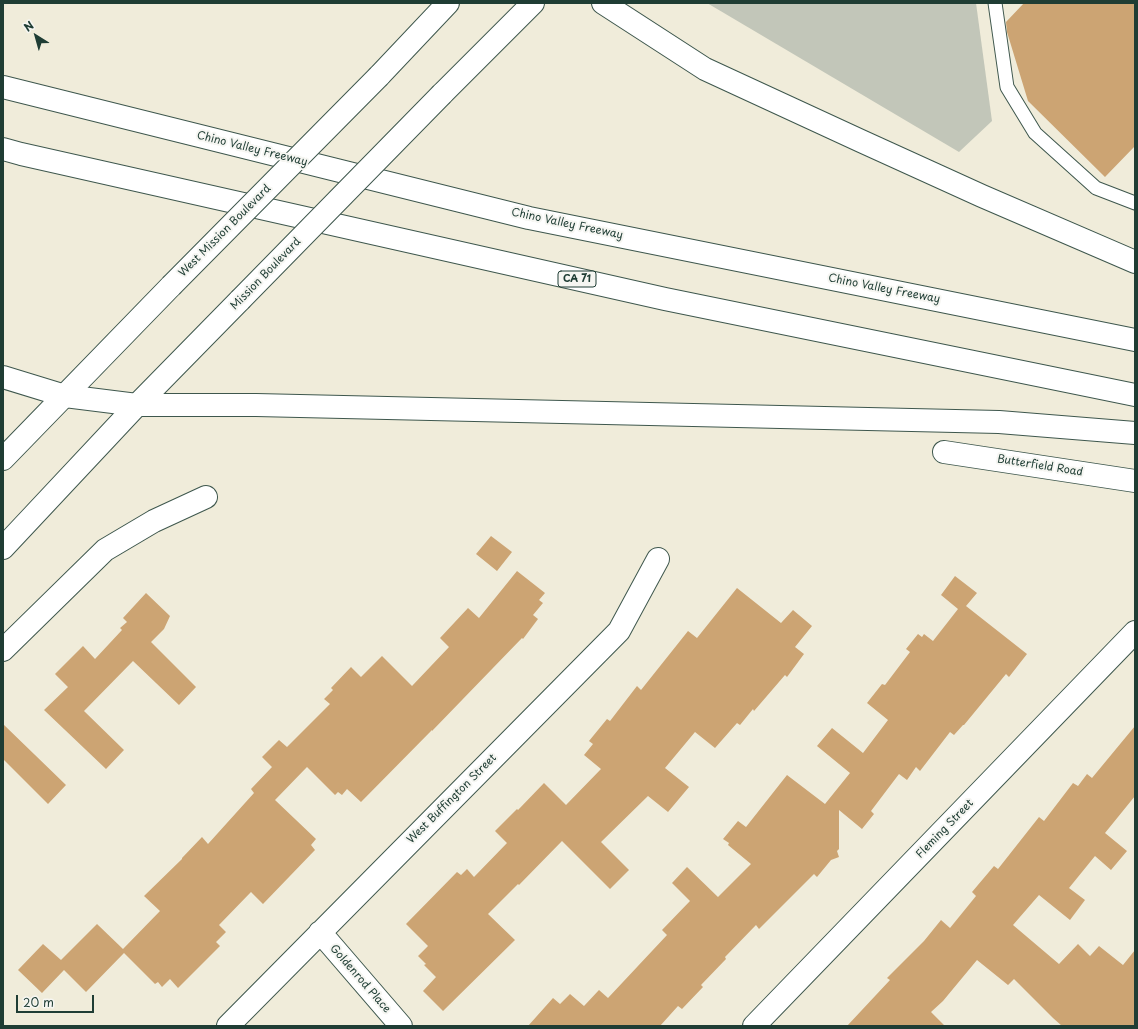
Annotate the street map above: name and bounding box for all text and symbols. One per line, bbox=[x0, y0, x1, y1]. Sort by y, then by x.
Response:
north arrow bbox=[16, 16, 56, 56]
text: N bbox=[20, 17, 37, 35]
street label: Chino Valley Freeway bbox=[195, 129, 309, 169]
street label: West Mission Boulevard bbox=[176, 182, 274, 280]
street label: Chino Valley Freeway bbox=[510, 206, 624, 242]
street label: Mission Boulevard bbox=[228, 235, 304, 313]
road number: CA 71 bbox=[558, 271, 596, 287]
street label: Chino Valley Freeway bbox=[827, 272, 941, 306]
street label: Butterfield Road bbox=[996, 453, 1084, 479]
street label: West Buffington Street bbox=[404, 751, 500, 847]
street label: Fleming Street bbox=[914, 797, 976, 861]
street label: Goldenrod Place bbox=[327, 942, 393, 1016]
scale bar bbox=[18, 987, 96, 1013]
text: 20 m bbox=[23, 993, 54, 1011]

